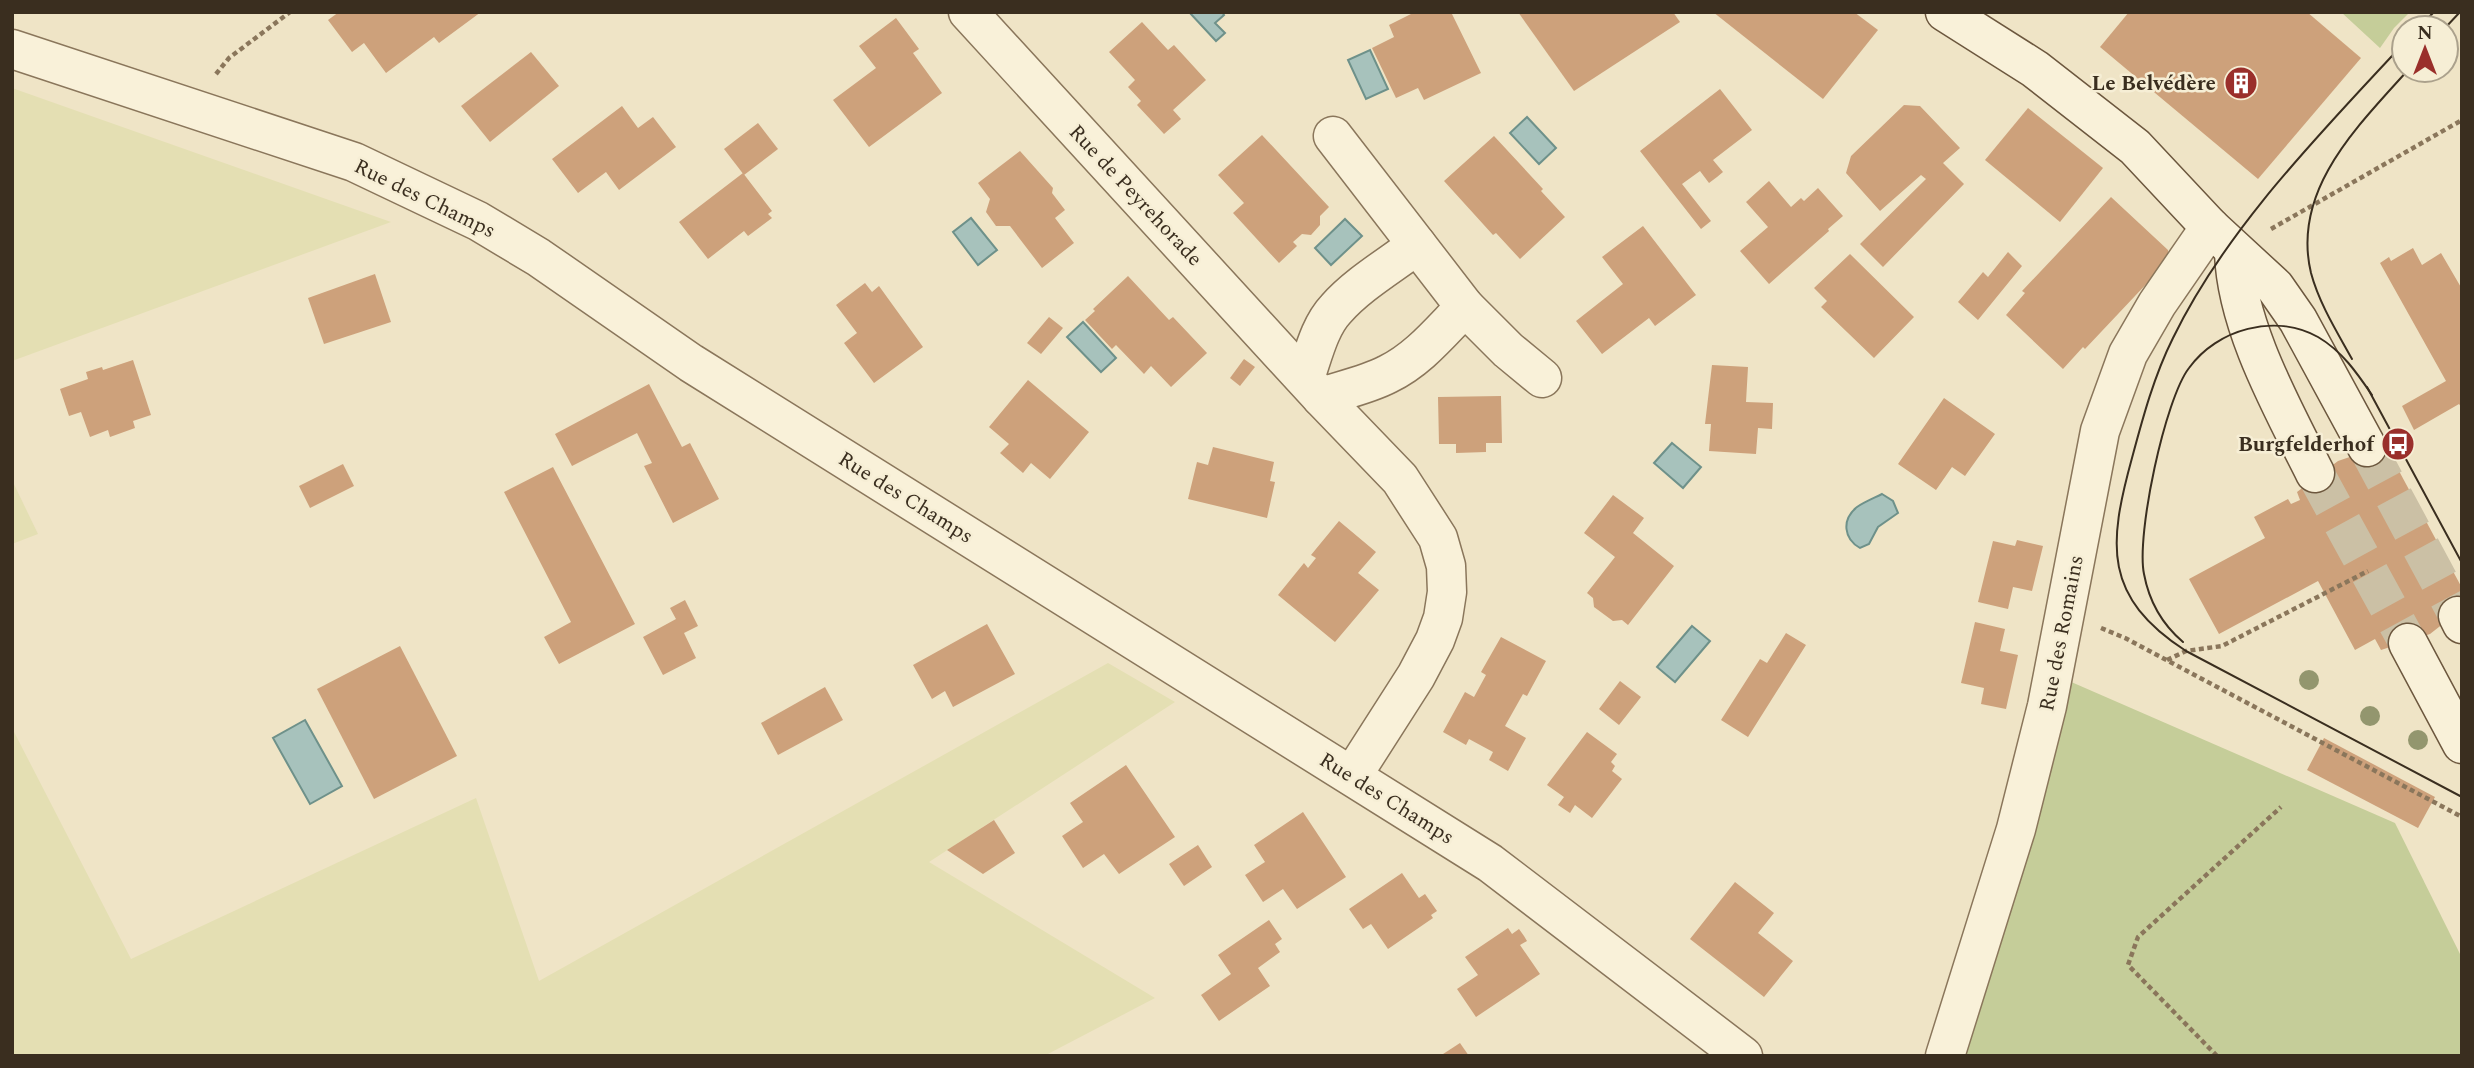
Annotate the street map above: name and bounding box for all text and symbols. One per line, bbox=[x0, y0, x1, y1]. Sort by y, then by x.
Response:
north arrow bbox=[2390, 14, 2460, 84]
text: N bbox=[2417, 19, 2433, 48]
building icon: Le Belvédère bbox=[2222, 64, 2260, 102]
place label: Le Belvédère bbox=[2092, 68, 2216, 100]
street label: Rue de Peyrehorade bbox=[1061, 117, 1210, 274]
street label: Rue des Champs bbox=[348, 151, 501, 247]
bus stop icon: Burgfelderhof bbox=[2379, 425, 2417, 463]
place label: Burgfelderhof bbox=[2238, 429, 2375, 461]
street label: Rue des Champs bbox=[832, 443, 979, 552]
street label: Rue des Romains bbox=[2031, 552, 2093, 714]
street label: Rue des Champs bbox=[1313, 744, 1460, 853]

